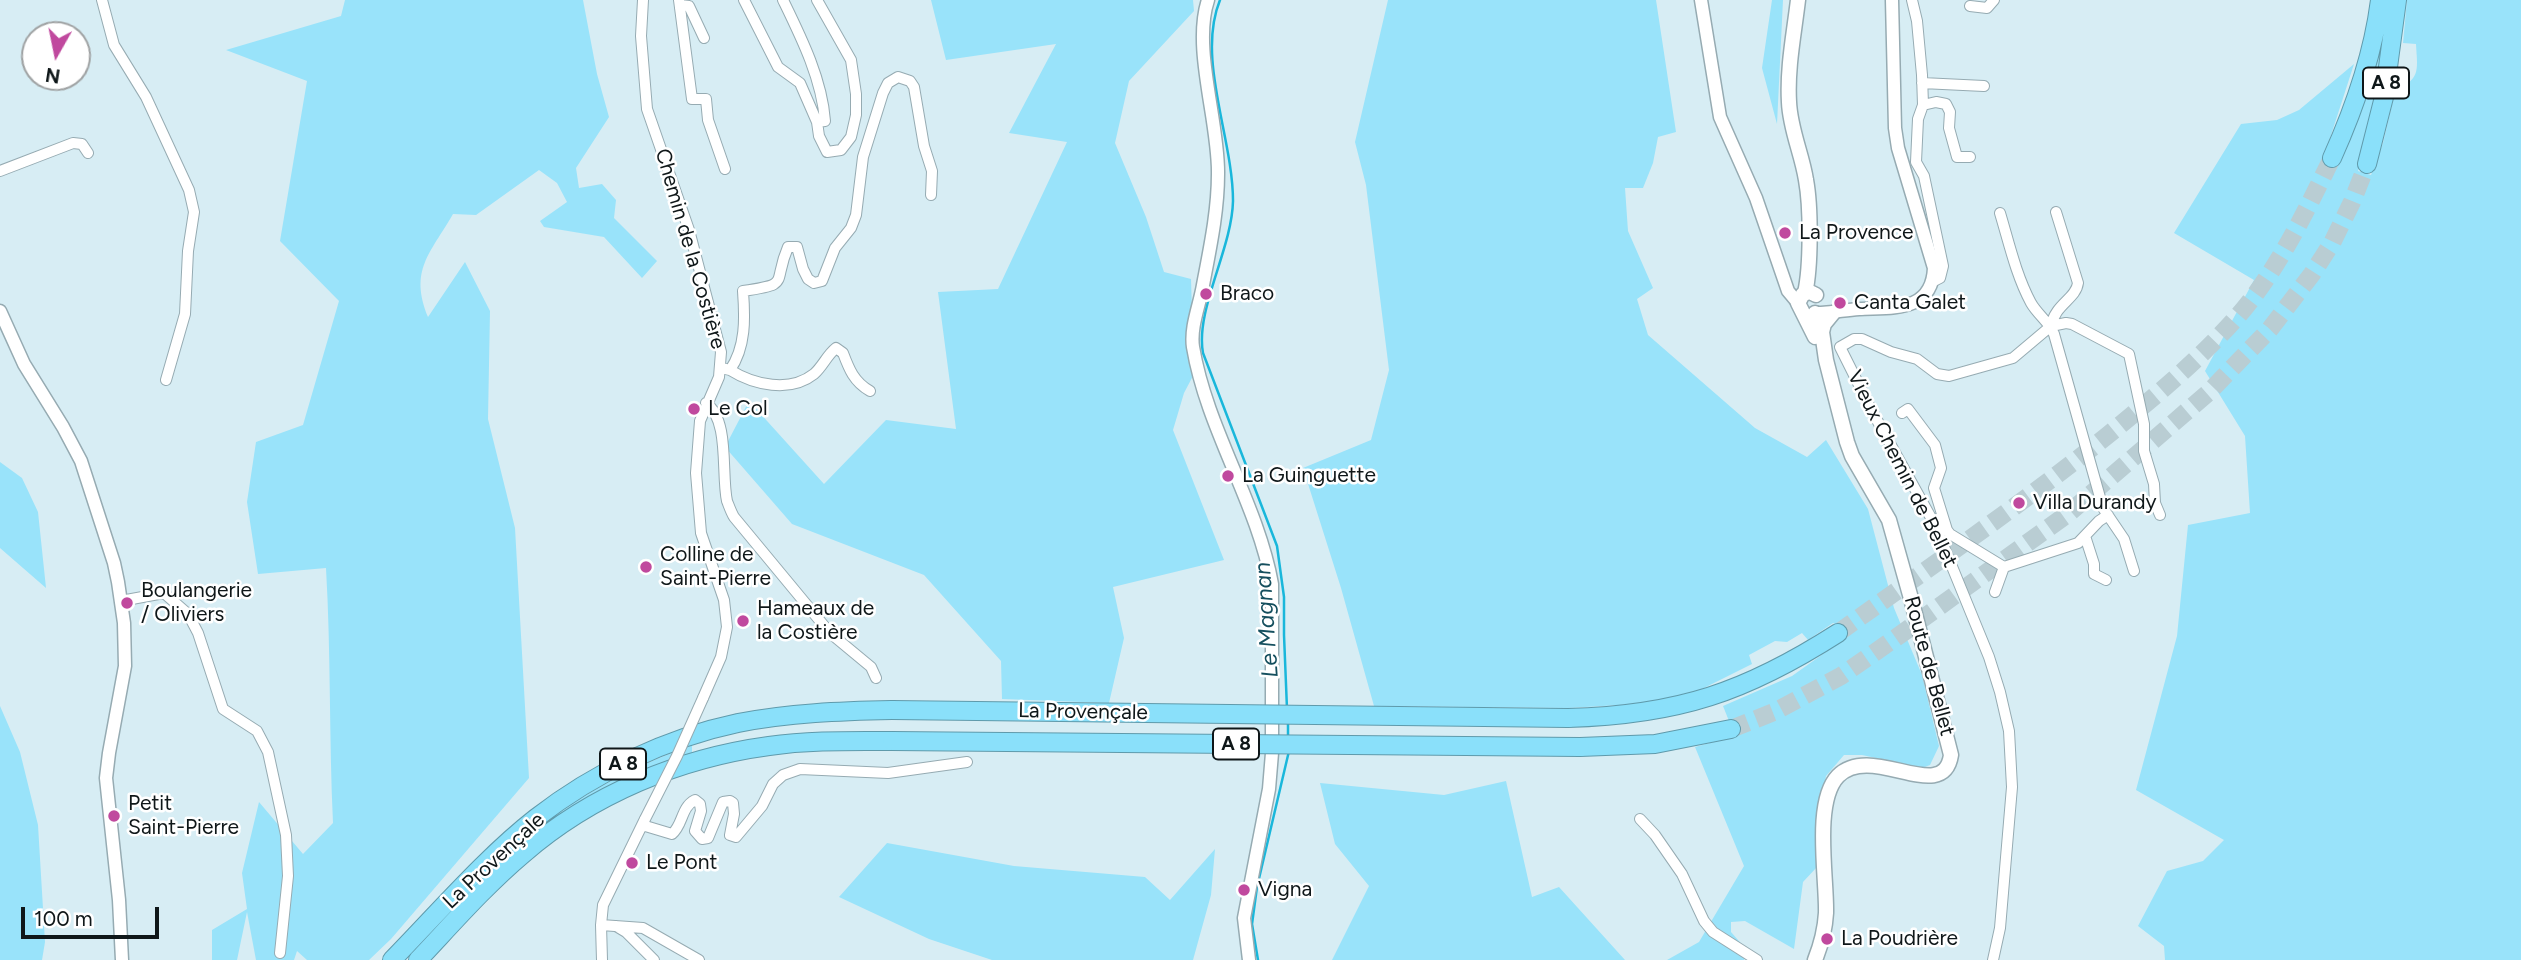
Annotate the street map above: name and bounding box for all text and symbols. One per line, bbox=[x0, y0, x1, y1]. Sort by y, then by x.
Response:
north arrow bbox=[21, 21, 91, 91]
text: N bbox=[44, 63, 62, 88]
road number: A 8 bbox=[2363, 68, 2409, 99]
street label: Chemin de la Costière bbox=[649, 146, 731, 352]
place label: La Provence bbox=[1799, 220, 1914, 246]
marker: La Provence bbox=[1777, 225, 1793, 241]
place label: Braco bbox=[1220, 281, 1274, 307]
marker: Braco bbox=[1198, 286, 1214, 302]
place label: Canta Galet bbox=[1854, 290, 1966, 316]
marker: Canta Galet bbox=[1832, 295, 1848, 311]
street label: Vieux Chemin de Bellet bbox=[1841, 366, 1963, 572]
place label: Le Col bbox=[708, 396, 768, 422]
marker: Le Col bbox=[686, 401, 702, 417]
place label: La Guinguette bbox=[1242, 463, 1376, 489]
marker: La Guinguette bbox=[1220, 468, 1236, 484]
place label: Villa Durandy bbox=[2033, 490, 2157, 516]
marker: Villa Durandy bbox=[2011, 495, 2027, 511]
place label: Colline de Saint-Pierre bbox=[660, 542, 771, 592]
marker: Colline de Saint-Pierre bbox=[638, 559, 654, 575]
water label: Le Magnan bbox=[1249, 561, 1285, 679]
place label: Boulangerie / Oliviers bbox=[141, 578, 252, 628]
street label: Route de Bellet bbox=[1898, 593, 1960, 739]
marker: Boulangerie / Oliviers bbox=[119, 595, 135, 611]
place label: Hameaux de la Costière bbox=[757, 596, 874, 646]
marker: Hameaux de la Costière bbox=[735, 613, 751, 629]
street label: La Provençale bbox=[1018, 698, 1148, 726]
road number: A 8 bbox=[1213, 729, 1259, 760]
road number: A 8 bbox=[600, 748, 646, 779]
place label: Petit Saint-Pierre bbox=[128, 791, 239, 841]
street label: La Provençale bbox=[438, 807, 550, 915]
marker: Petit Saint-Pierre bbox=[106, 808, 122, 824]
place label: Le Pont bbox=[646, 850, 717, 876]
marker: Le Pont bbox=[624, 855, 640, 871]
place label: Vigna bbox=[1258, 877, 1312, 903]
marker: Vigna bbox=[1236, 882, 1252, 898]
scale bar bbox=[24, 894, 163, 938]
text: 100 m bbox=[34, 906, 93, 931]
place label: La Poudrière bbox=[1841, 926, 1958, 952]
marker: La Poudrière bbox=[1819, 931, 1835, 947]

